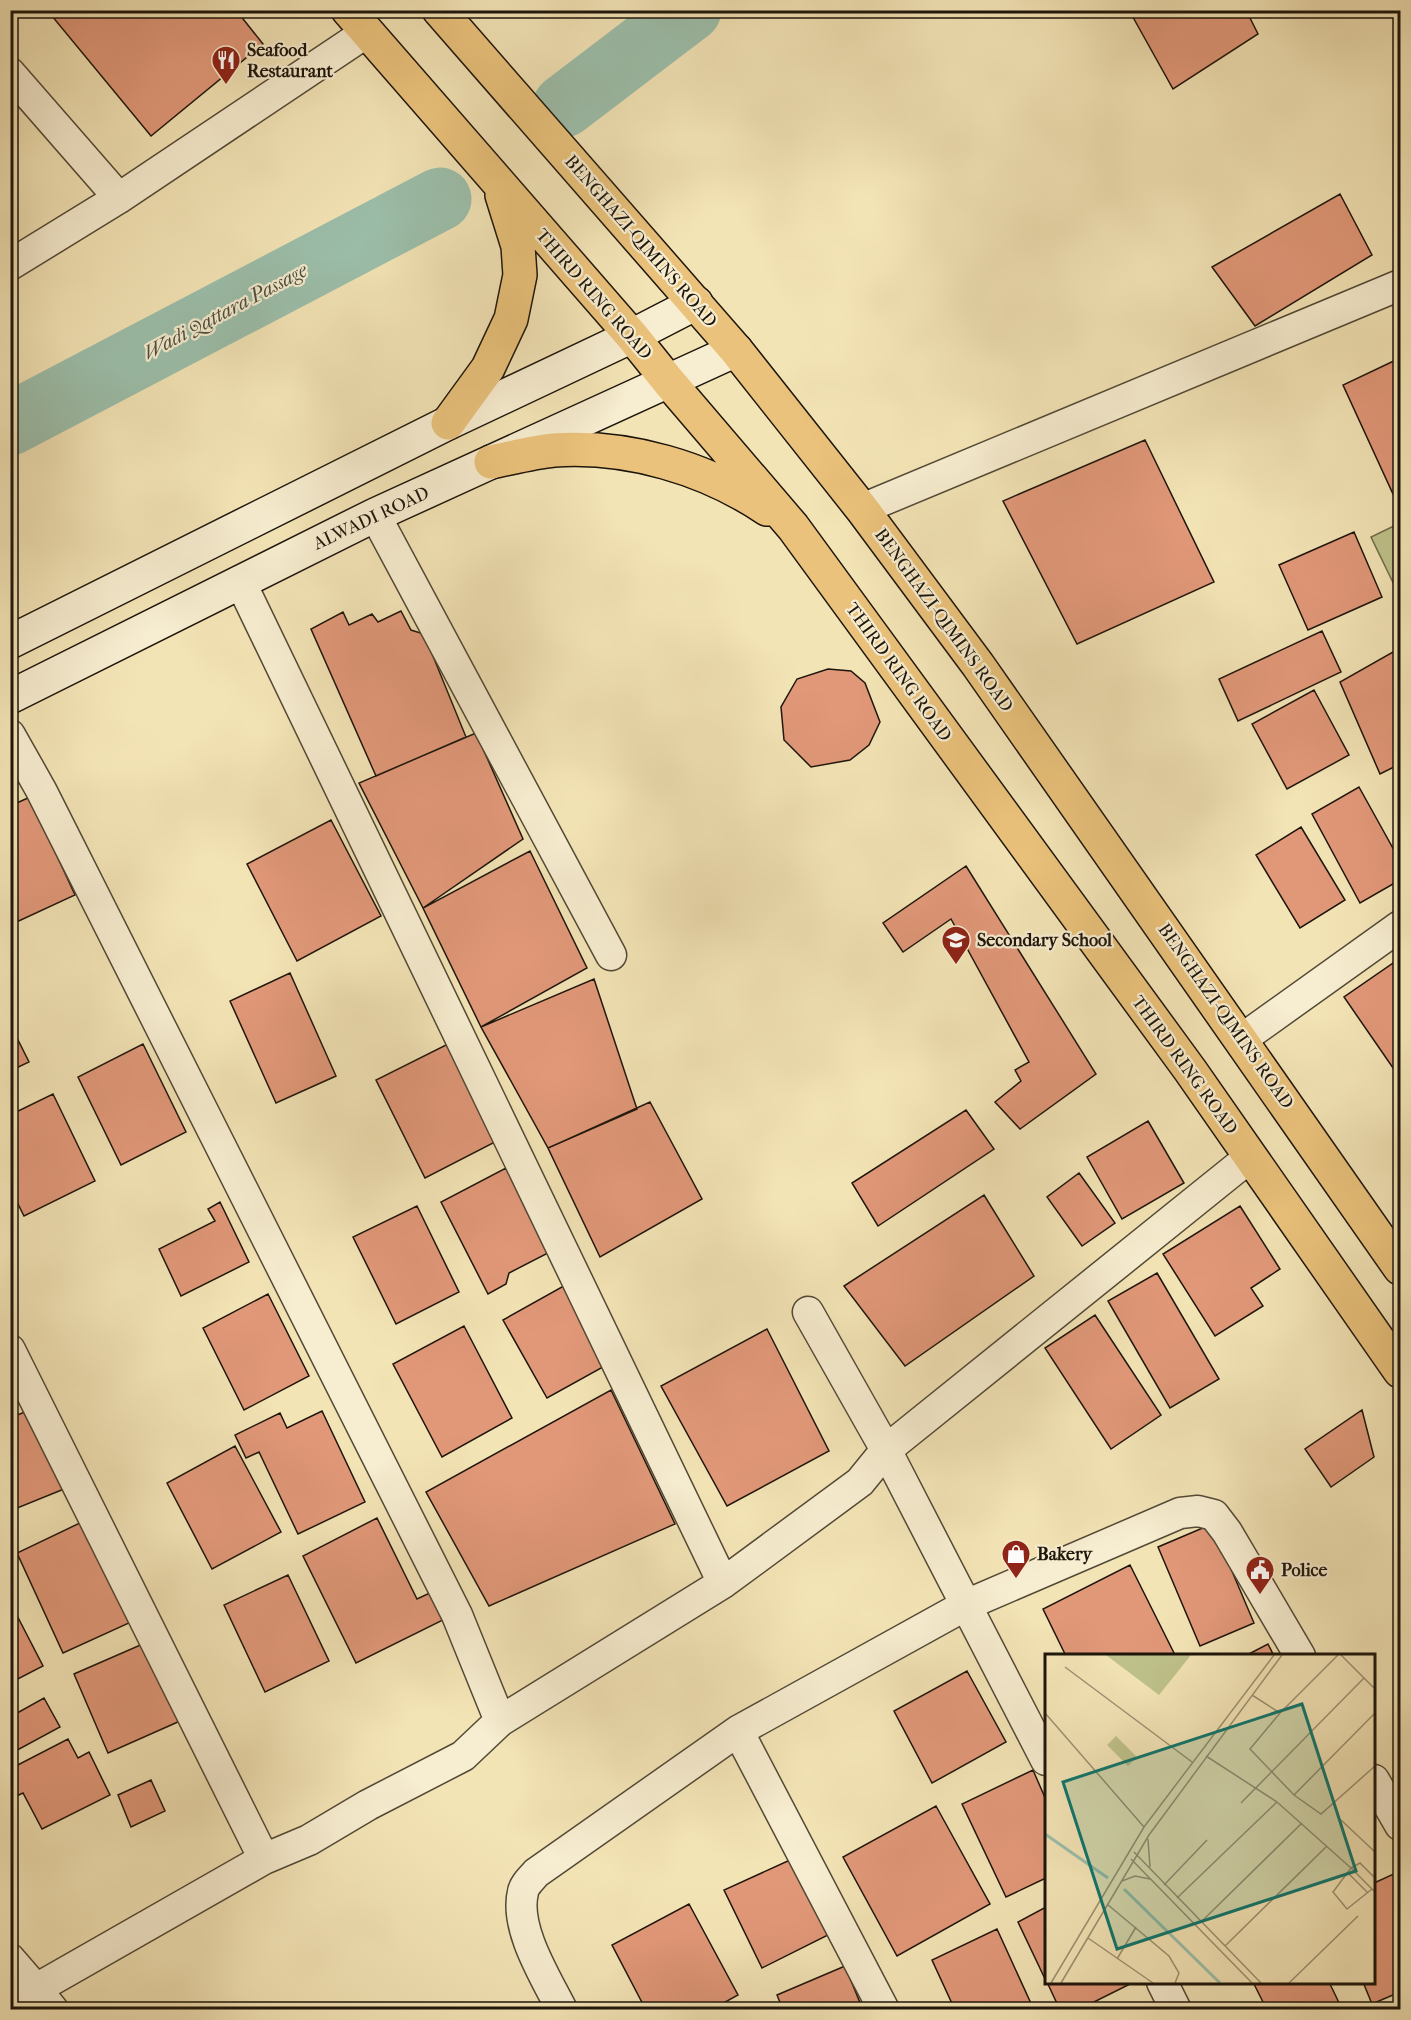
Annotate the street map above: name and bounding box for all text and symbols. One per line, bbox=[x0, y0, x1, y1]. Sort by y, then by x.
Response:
place label: Seafood Restaurant bbox=[247, 40, 334, 82]
restaurant icon: Seafood Restaurant bbox=[210, 44, 242, 86]
street label: BENGHAZI-QIMINS ROAD bbox=[560, 151, 721, 332]
street label: THIRD RING ROAD bbox=[531, 225, 656, 364]
water label: Wadi Qattara Passage bbox=[139, 258, 312, 365]
street label: ALWADI ROAD bbox=[309, 482, 433, 555]
street label: BENGHAZI-QIMINS ROAD bbox=[870, 525, 1017, 716]
street label: THIRD RING ROAD bbox=[841, 599, 956, 746]
street label: BENGHAZI-QIMINS ROAD bbox=[1154, 920, 1298, 1113]
school or university icon: Secondary School bbox=[940, 924, 972, 966]
place label: Secondary School bbox=[977, 930, 1113, 951]
street label: THIRD RING ROAD bbox=[1127, 992, 1242, 1139]
shop icon: Bakery bbox=[1000, 1538, 1032, 1580]
place label: Bakery bbox=[1037, 1544, 1094, 1565]
public building icon: Police bbox=[1244, 1554, 1276, 1596]
place label: Police bbox=[1281, 1560, 1328, 1581]
inset map bbox=[1045, 1654, 1375, 1984]

